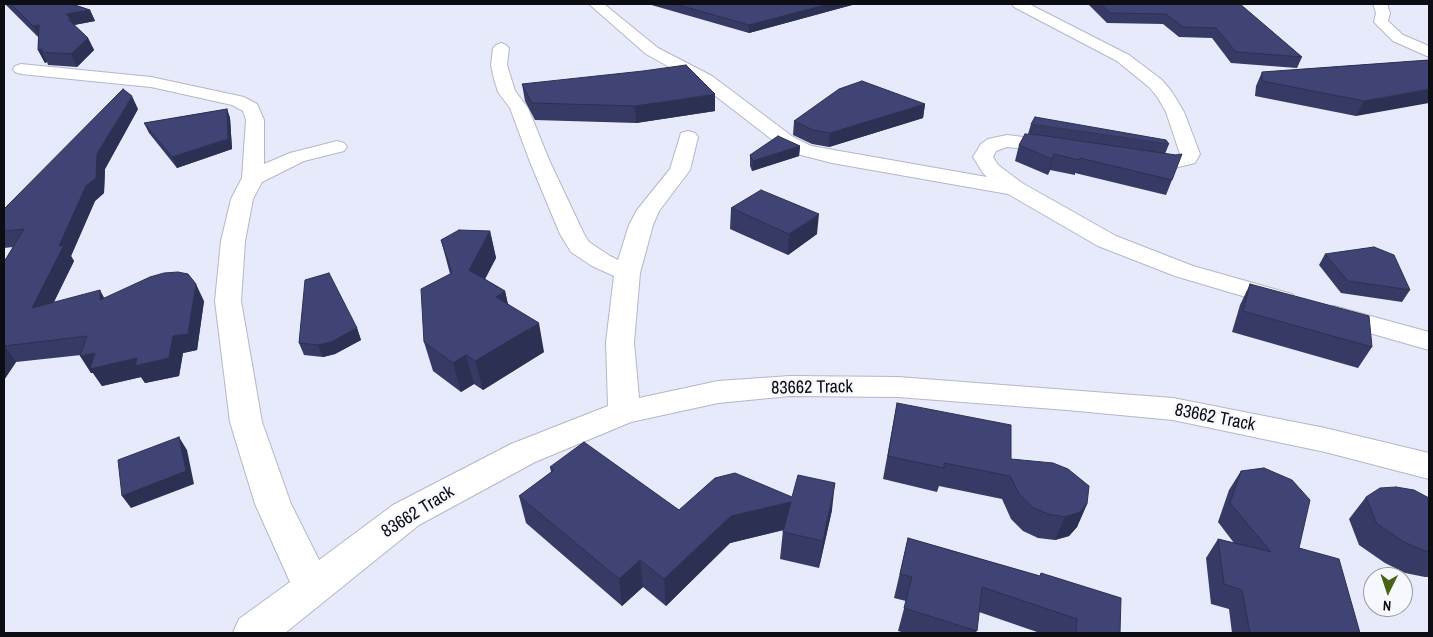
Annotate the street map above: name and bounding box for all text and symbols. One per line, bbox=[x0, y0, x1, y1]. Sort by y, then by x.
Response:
street label: 83662 Track bbox=[771, 376, 853, 400]
street label: 83662 Track bbox=[1173, 400, 1257, 436]
street label: 83662 Track bbox=[378, 481, 458, 543]
north arrow bbox=[1363, 567, 1413, 617]
text: N bbox=[1382, 597, 1392, 615]

